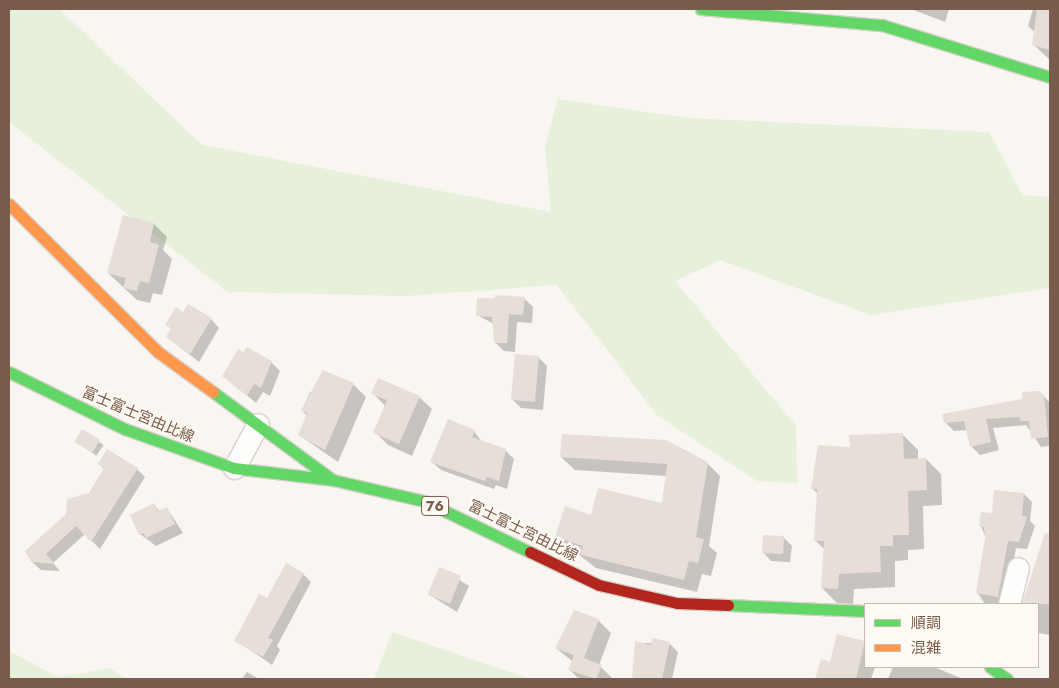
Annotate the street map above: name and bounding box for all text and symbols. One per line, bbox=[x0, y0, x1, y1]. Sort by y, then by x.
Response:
street label: 富士富士宮由比線 bbox=[79, 383, 197, 447]
road number: 76 bbox=[420, 494, 450, 518]
street label: 富士富士宮由比線 bbox=[465, 497, 581, 565]
legend bbox=[864, 603, 1039, 668]
text: 順調 bbox=[911, 612, 941, 634]
text: 混雑 bbox=[911, 637, 941, 659]

